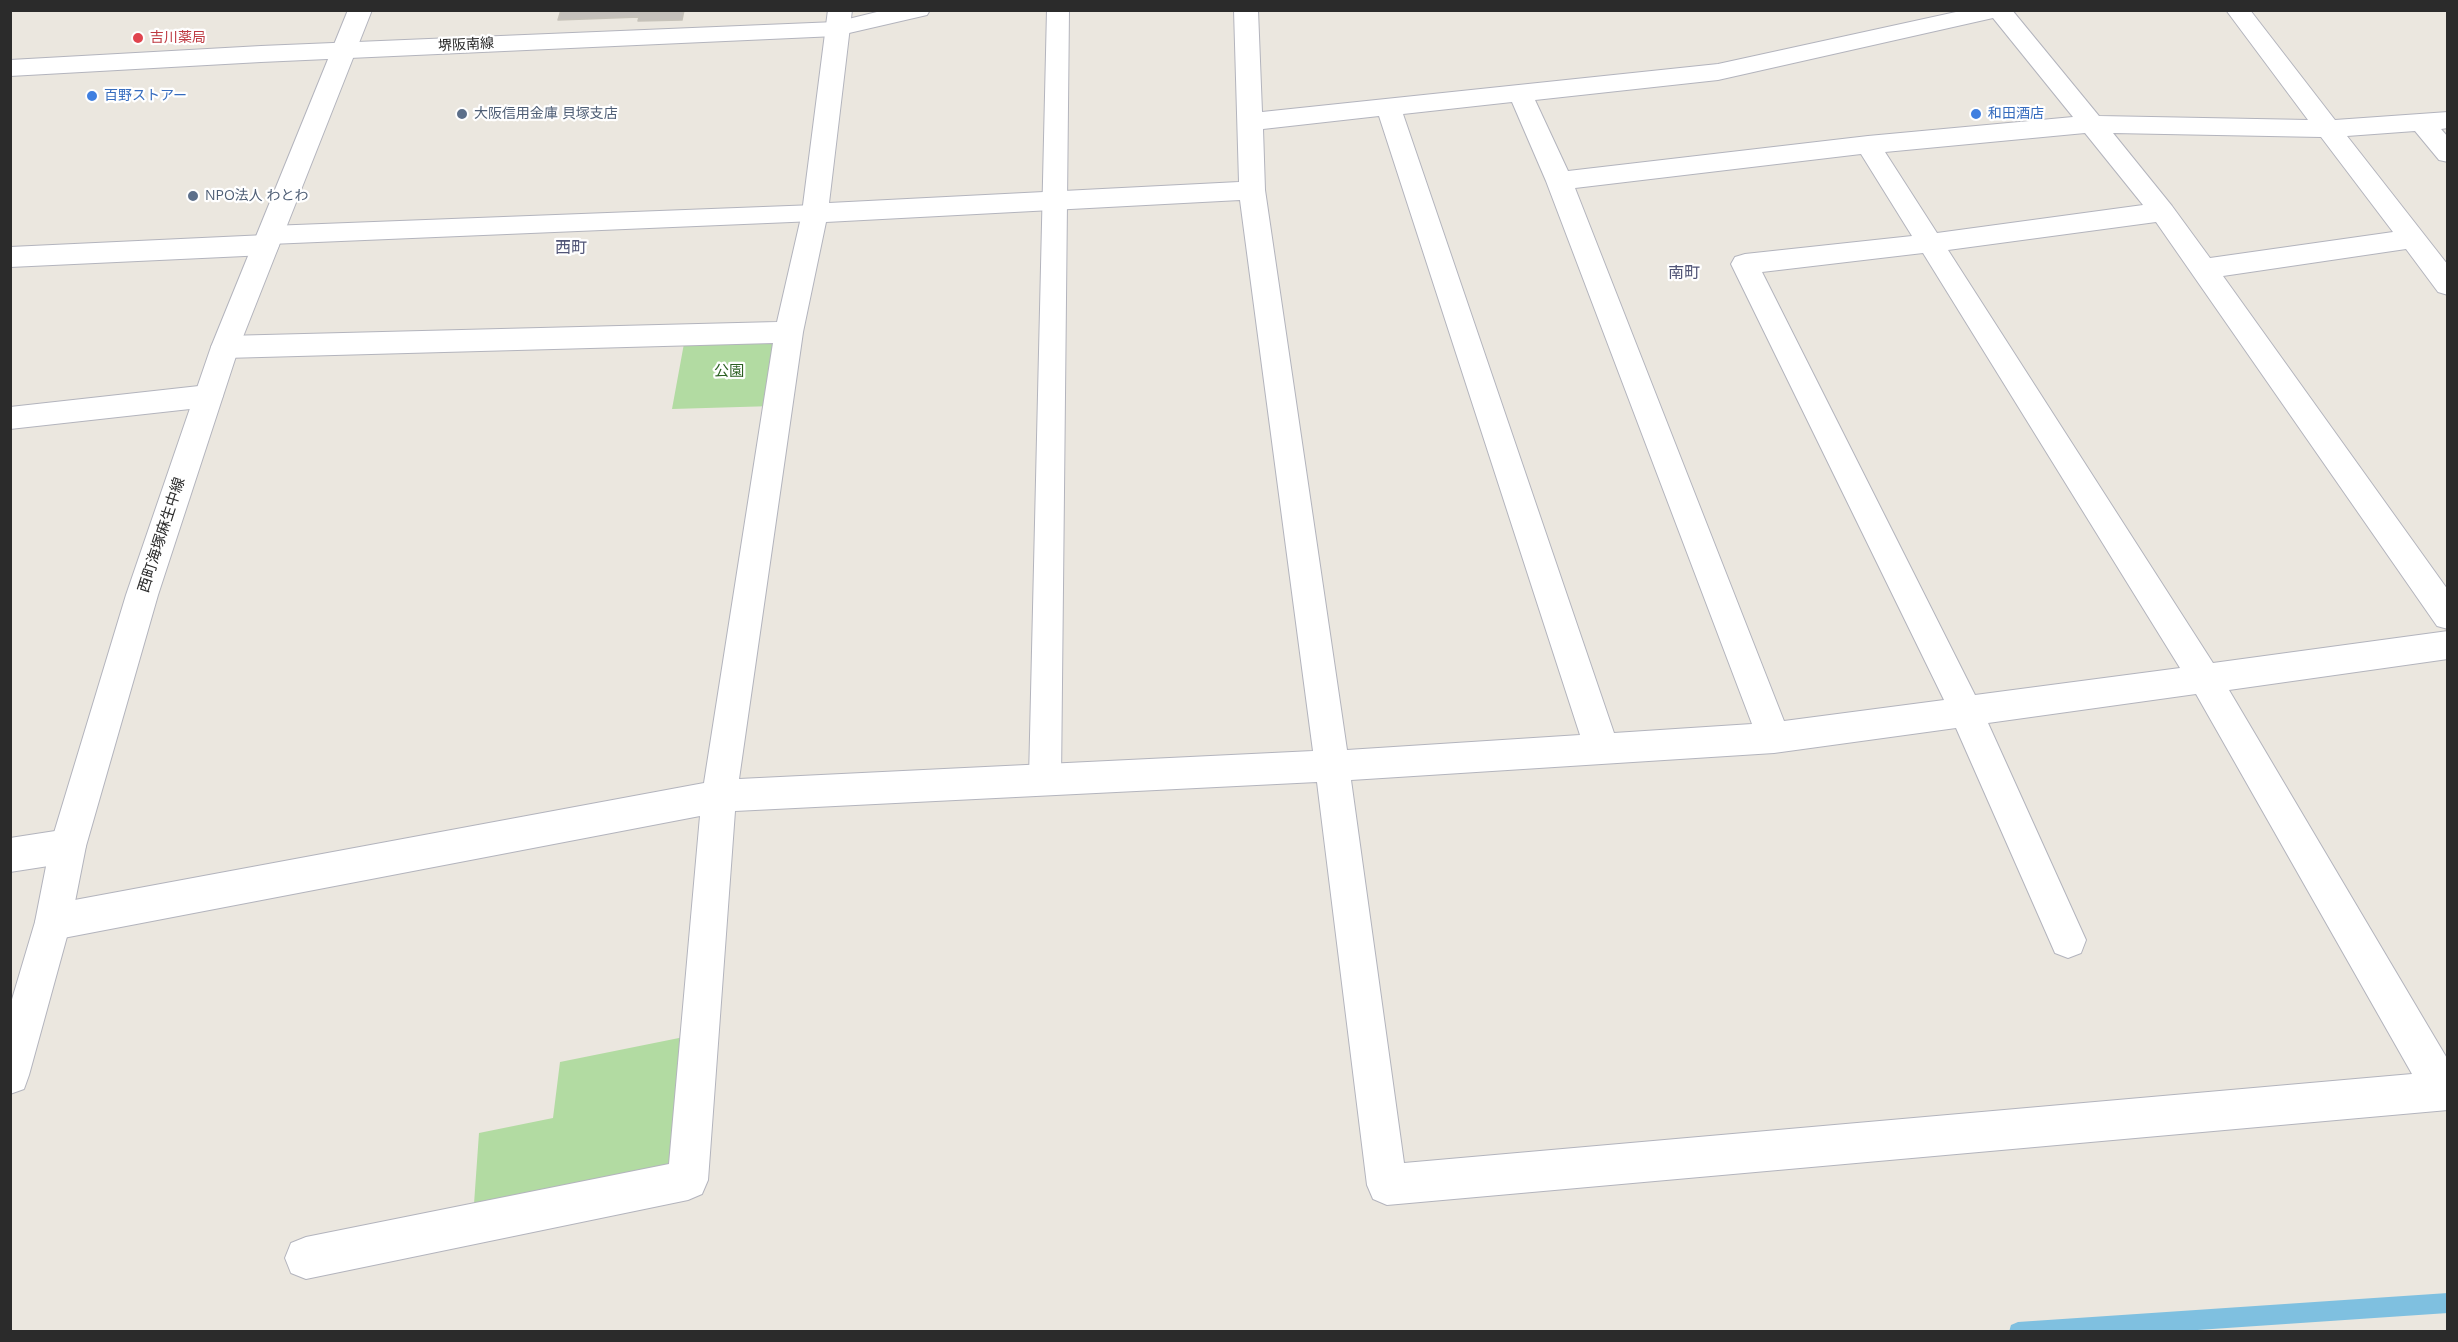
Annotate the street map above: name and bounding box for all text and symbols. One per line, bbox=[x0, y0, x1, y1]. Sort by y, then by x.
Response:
place label: 吉川薬局 bbox=[150, 30, 206, 46]
marker: 吉川薬局 bbox=[131, 31, 145, 45]
street label: 堺阪南線 bbox=[438, 35, 494, 55]
place label: 百野ストアー bbox=[104, 88, 187, 104]
marker: 百野ストアー bbox=[85, 89, 99, 103]
place label: 大阪信用金庫 貝塚支店 bbox=[474, 106, 618, 122]
place label: 和田酒店 bbox=[1988, 106, 2044, 122]
marker: 大阪信用金庫 貝塚支店 bbox=[455, 107, 469, 121]
marker: 和田酒店 bbox=[1969, 107, 1983, 121]
place label: NPO法人 わとわ bbox=[205, 188, 308, 204]
marker: NPO法人 わとわ bbox=[186, 189, 200, 203]
district label: 西町 bbox=[555, 238, 587, 258]
district label: 南町 bbox=[1668, 263, 1700, 283]
park label: 公園 bbox=[714, 363, 744, 381]
street label: 西町海塚麻生中線 bbox=[135, 475, 189, 595]

